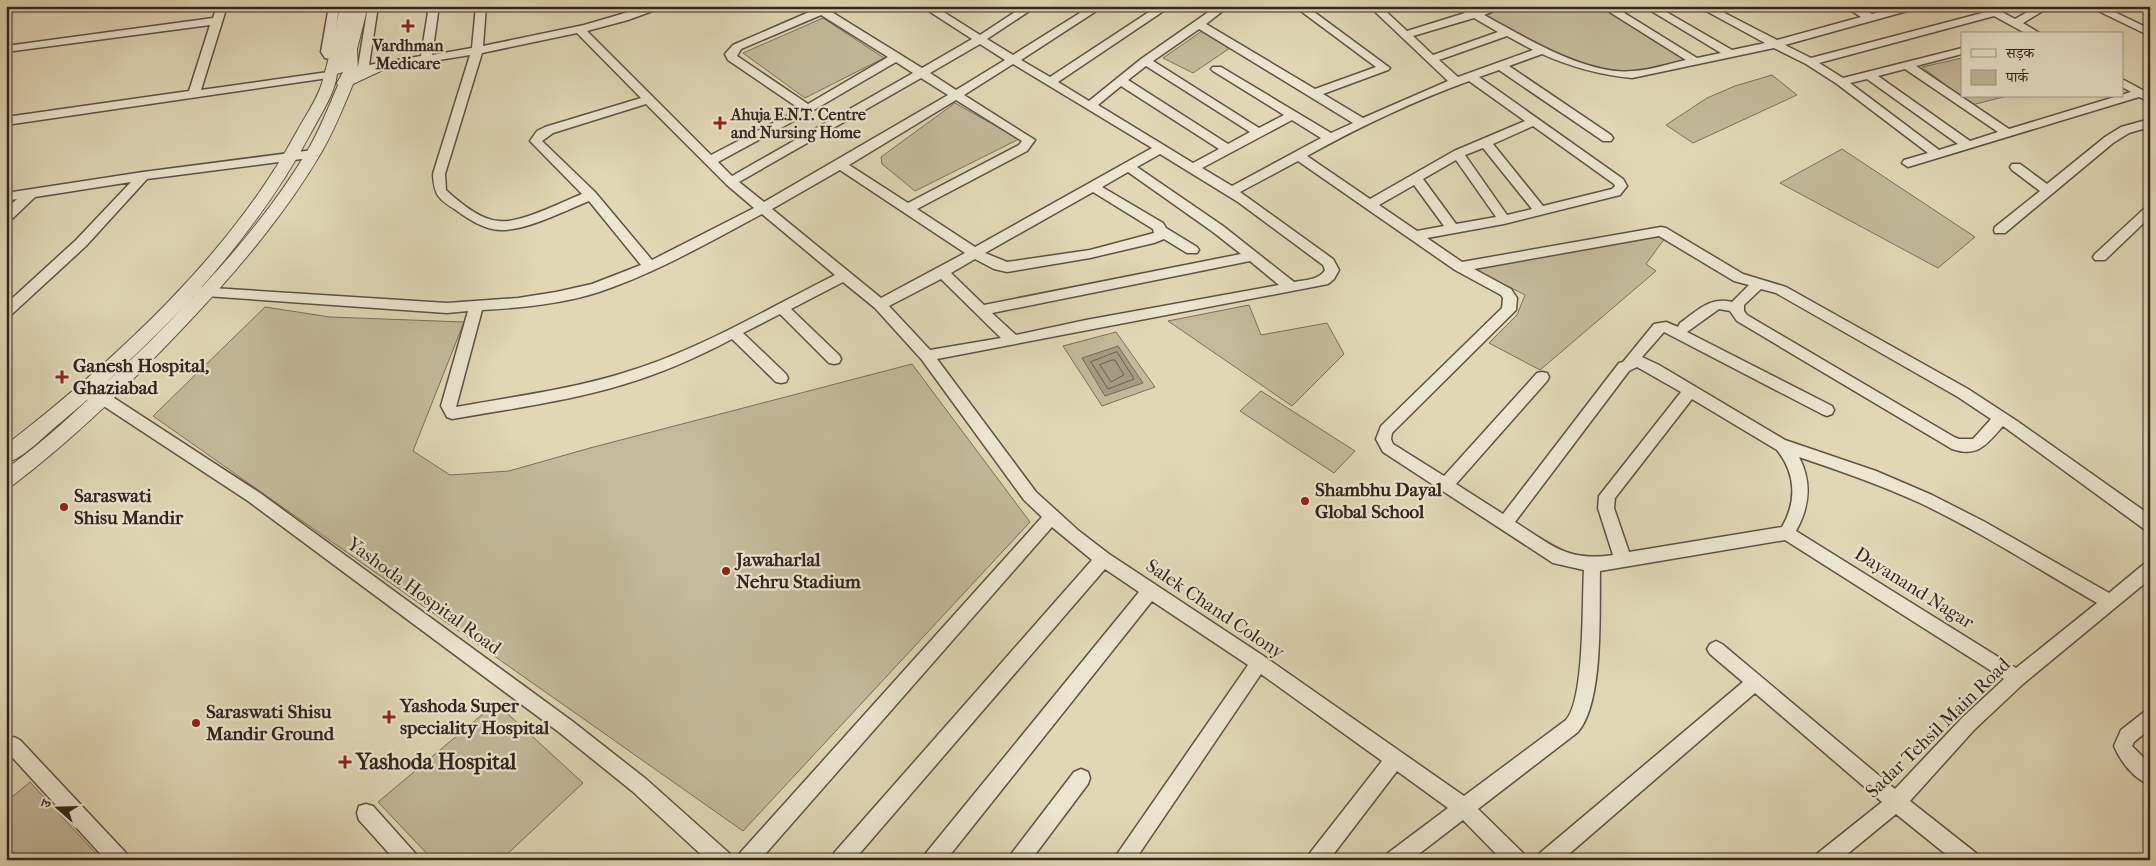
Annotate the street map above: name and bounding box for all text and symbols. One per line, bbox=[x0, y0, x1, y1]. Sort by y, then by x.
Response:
marker: Vardhman Medicare bbox=[401, 19, 415, 33]
legend bbox=[1961, 32, 2124, 98]
place label: Vardhman Medicare bbox=[371, 36, 444, 73]
text: सड़क bbox=[2005, 44, 2035, 62]
text: पार्क bbox=[2005, 68, 2029, 86]
place label: Ahuja E.N.T. Centre and Nursing Home bbox=[730, 105, 866, 143]
marker: Ahuja E.N.T. Centre and Nursing Home bbox=[713, 116, 727, 130]
place label: Ganesh Hospital, Ghaziabad bbox=[73, 355, 209, 399]
marker: Ganesh Hospital, Ghaziabad bbox=[55, 370, 69, 384]
place label: Shambhu Dayal Global School bbox=[1315, 479, 1443, 523]
place label: Saraswati Shisu Mandir bbox=[74, 485, 184, 529]
marker: Shambhu Dayal Global School bbox=[1299, 495, 1311, 507]
marker: Saraswati Shisu Mandir bbox=[58, 501, 70, 513]
street label: Yashoda Hospital Road bbox=[342, 532, 506, 660]
street label: Dayanand Nagar bbox=[1850, 542, 1979, 634]
place label: Jawaharlal Nehru Stadium bbox=[734, 549, 861, 593]
street label: Salek Chand Colony bbox=[1142, 555, 1289, 664]
marker: Jawaharlal Nehru Stadium bbox=[720, 565, 732, 577]
street label: Sadar Tehsil Main Road bbox=[1861, 653, 2015, 803]
place label: Yashoda Super speciality Hospital bbox=[399, 695, 550, 739]
place label: Saraswati Shisu Mandir Ground bbox=[205, 701, 335, 745]
marker: Yashoda Super speciality Hospital bbox=[382, 710, 396, 724]
marker: Saraswati Shisu Mandir Ground bbox=[190, 717, 202, 729]
place label: Yashoda Hospital bbox=[355, 749, 517, 775]
marker: Yashoda Hospital bbox=[338, 755, 352, 769]
north arrow bbox=[32, 784, 82, 834]
text: उ bbox=[37, 797, 56, 811]

